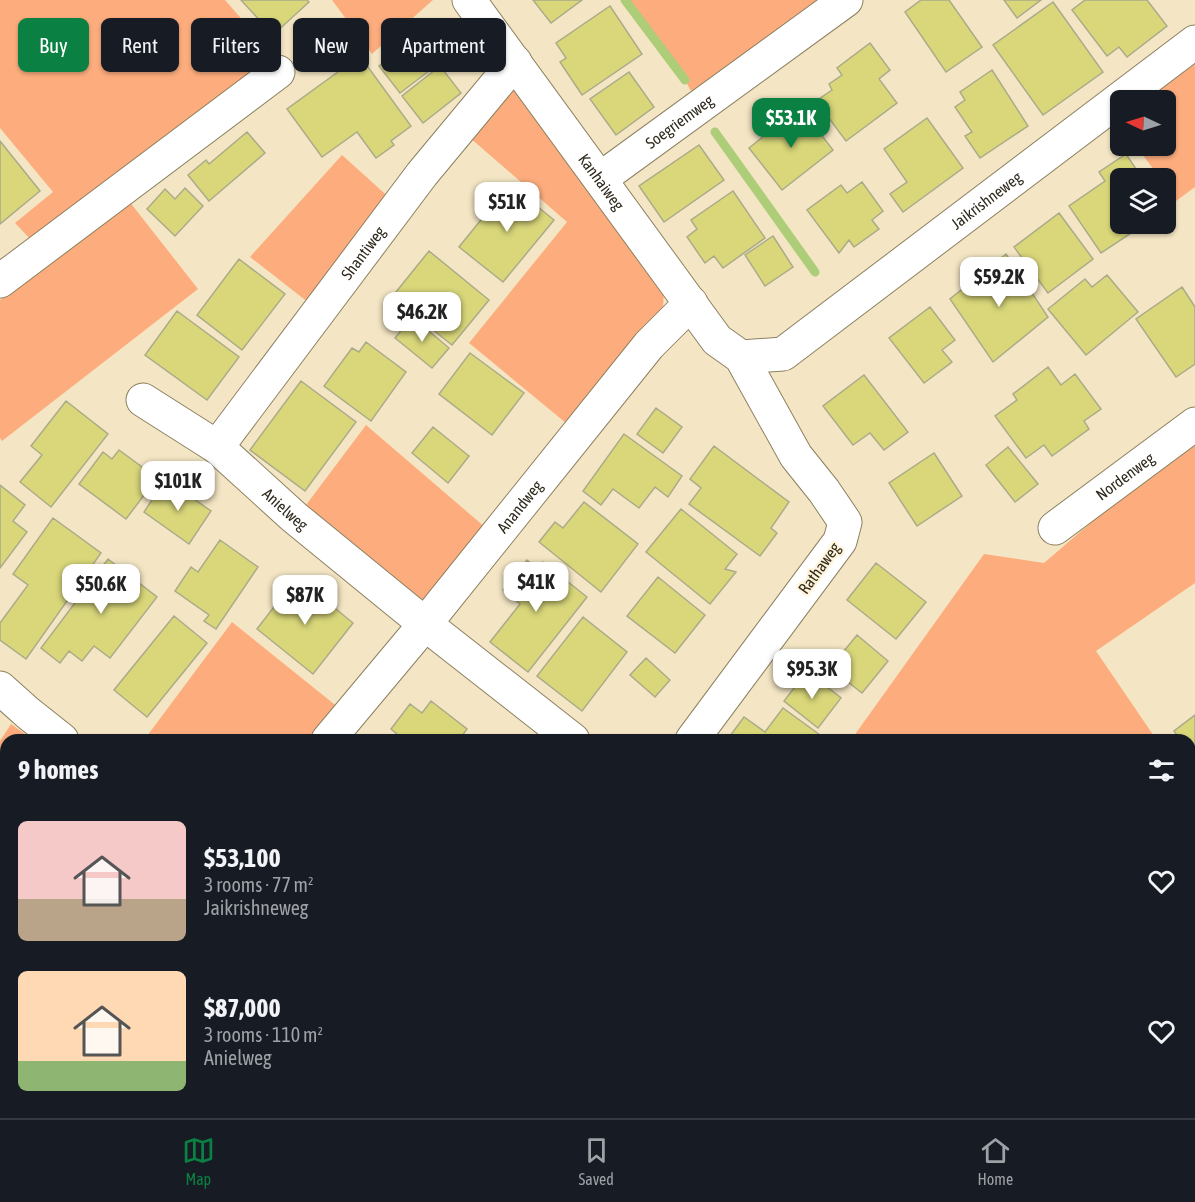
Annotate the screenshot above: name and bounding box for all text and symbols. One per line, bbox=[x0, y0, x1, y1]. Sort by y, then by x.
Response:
chip: Buy bbox=[18, 18, 89, 72]
chip: Rent bbox=[101, 18, 179, 72]
chip: Filters bbox=[191, 18, 281, 72]
chip: New bbox=[293, 18, 369, 72]
chip: Apartment bbox=[381, 18, 506, 72]
north arrow bbox=[1110, 90, 1176, 156]
map controls bbox=[1110, 90, 1176, 234]
street label: Soegriemweg bbox=[642, 91, 717, 152]
pin: $53.1K bbox=[742, 98, 840, 149]
text: $53.1K bbox=[766, 106, 816, 129]
street label: Kanhaiweg bbox=[575, 150, 628, 214]
street label: Jaikrishneweg bbox=[947, 168, 1026, 233]
button: layers bbox=[1110, 168, 1176, 234]
pin: $51K bbox=[471, 182, 543, 233]
text: $51K bbox=[489, 190, 526, 213]
street label: Shantiweg bbox=[337, 223, 389, 283]
pin: $59.2K bbox=[950, 257, 1048, 308]
text: $59.2K bbox=[974, 265, 1024, 288]
pin: $46.2K bbox=[373, 292, 471, 343]
text: $46.2K bbox=[397, 300, 447, 323]
street label: Nordenweg bbox=[1092, 449, 1158, 504]
pin: $101K bbox=[136, 461, 220, 512]
text: $101K bbox=[155, 469, 201, 492]
street label: Anandweg bbox=[493, 477, 547, 536]
street label: Anielweg bbox=[259, 484, 312, 535]
street label: Rathaweg bbox=[794, 539, 844, 598]
pin: $41K bbox=[500, 562, 572, 613]
pin: $50.6K bbox=[52, 564, 150, 615]
text: $41K bbox=[518, 570, 555, 593]
text: $50.6K bbox=[76, 572, 126, 595]
pin: $87K bbox=[269, 575, 341, 626]
text: $87K bbox=[287, 583, 324, 606]
pin: $95.3K bbox=[763, 649, 861, 700]
text: $95.3K bbox=[787, 657, 837, 680]
icon: filters bbox=[1145, 754, 1178, 787]
text: 9 homes bbox=[18, 755, 98, 785]
text: $53,100 bbox=[204, 843, 281, 873]
icon: home bbox=[66, 845, 138, 917]
icon: heart bbox=[1145, 865, 1178, 898]
text: 3 rooms · 77 m² bbox=[204, 873, 314, 896]
text: Jaikrishneweg bbox=[204, 896, 308, 919]
text: $87,000 bbox=[204, 993, 281, 1023]
icon: home bbox=[66, 995, 138, 1067]
icon: heart bbox=[1145, 1015, 1178, 1048]
text: 3 rooms · 110 m² bbox=[204, 1023, 323, 1046]
text: Anielweg bbox=[204, 1046, 272, 1069]
tab: Map bbox=[182, 1134, 215, 1188]
tab: Saved bbox=[579, 1134, 614, 1188]
tab: Home bbox=[978, 1134, 1013, 1188]

